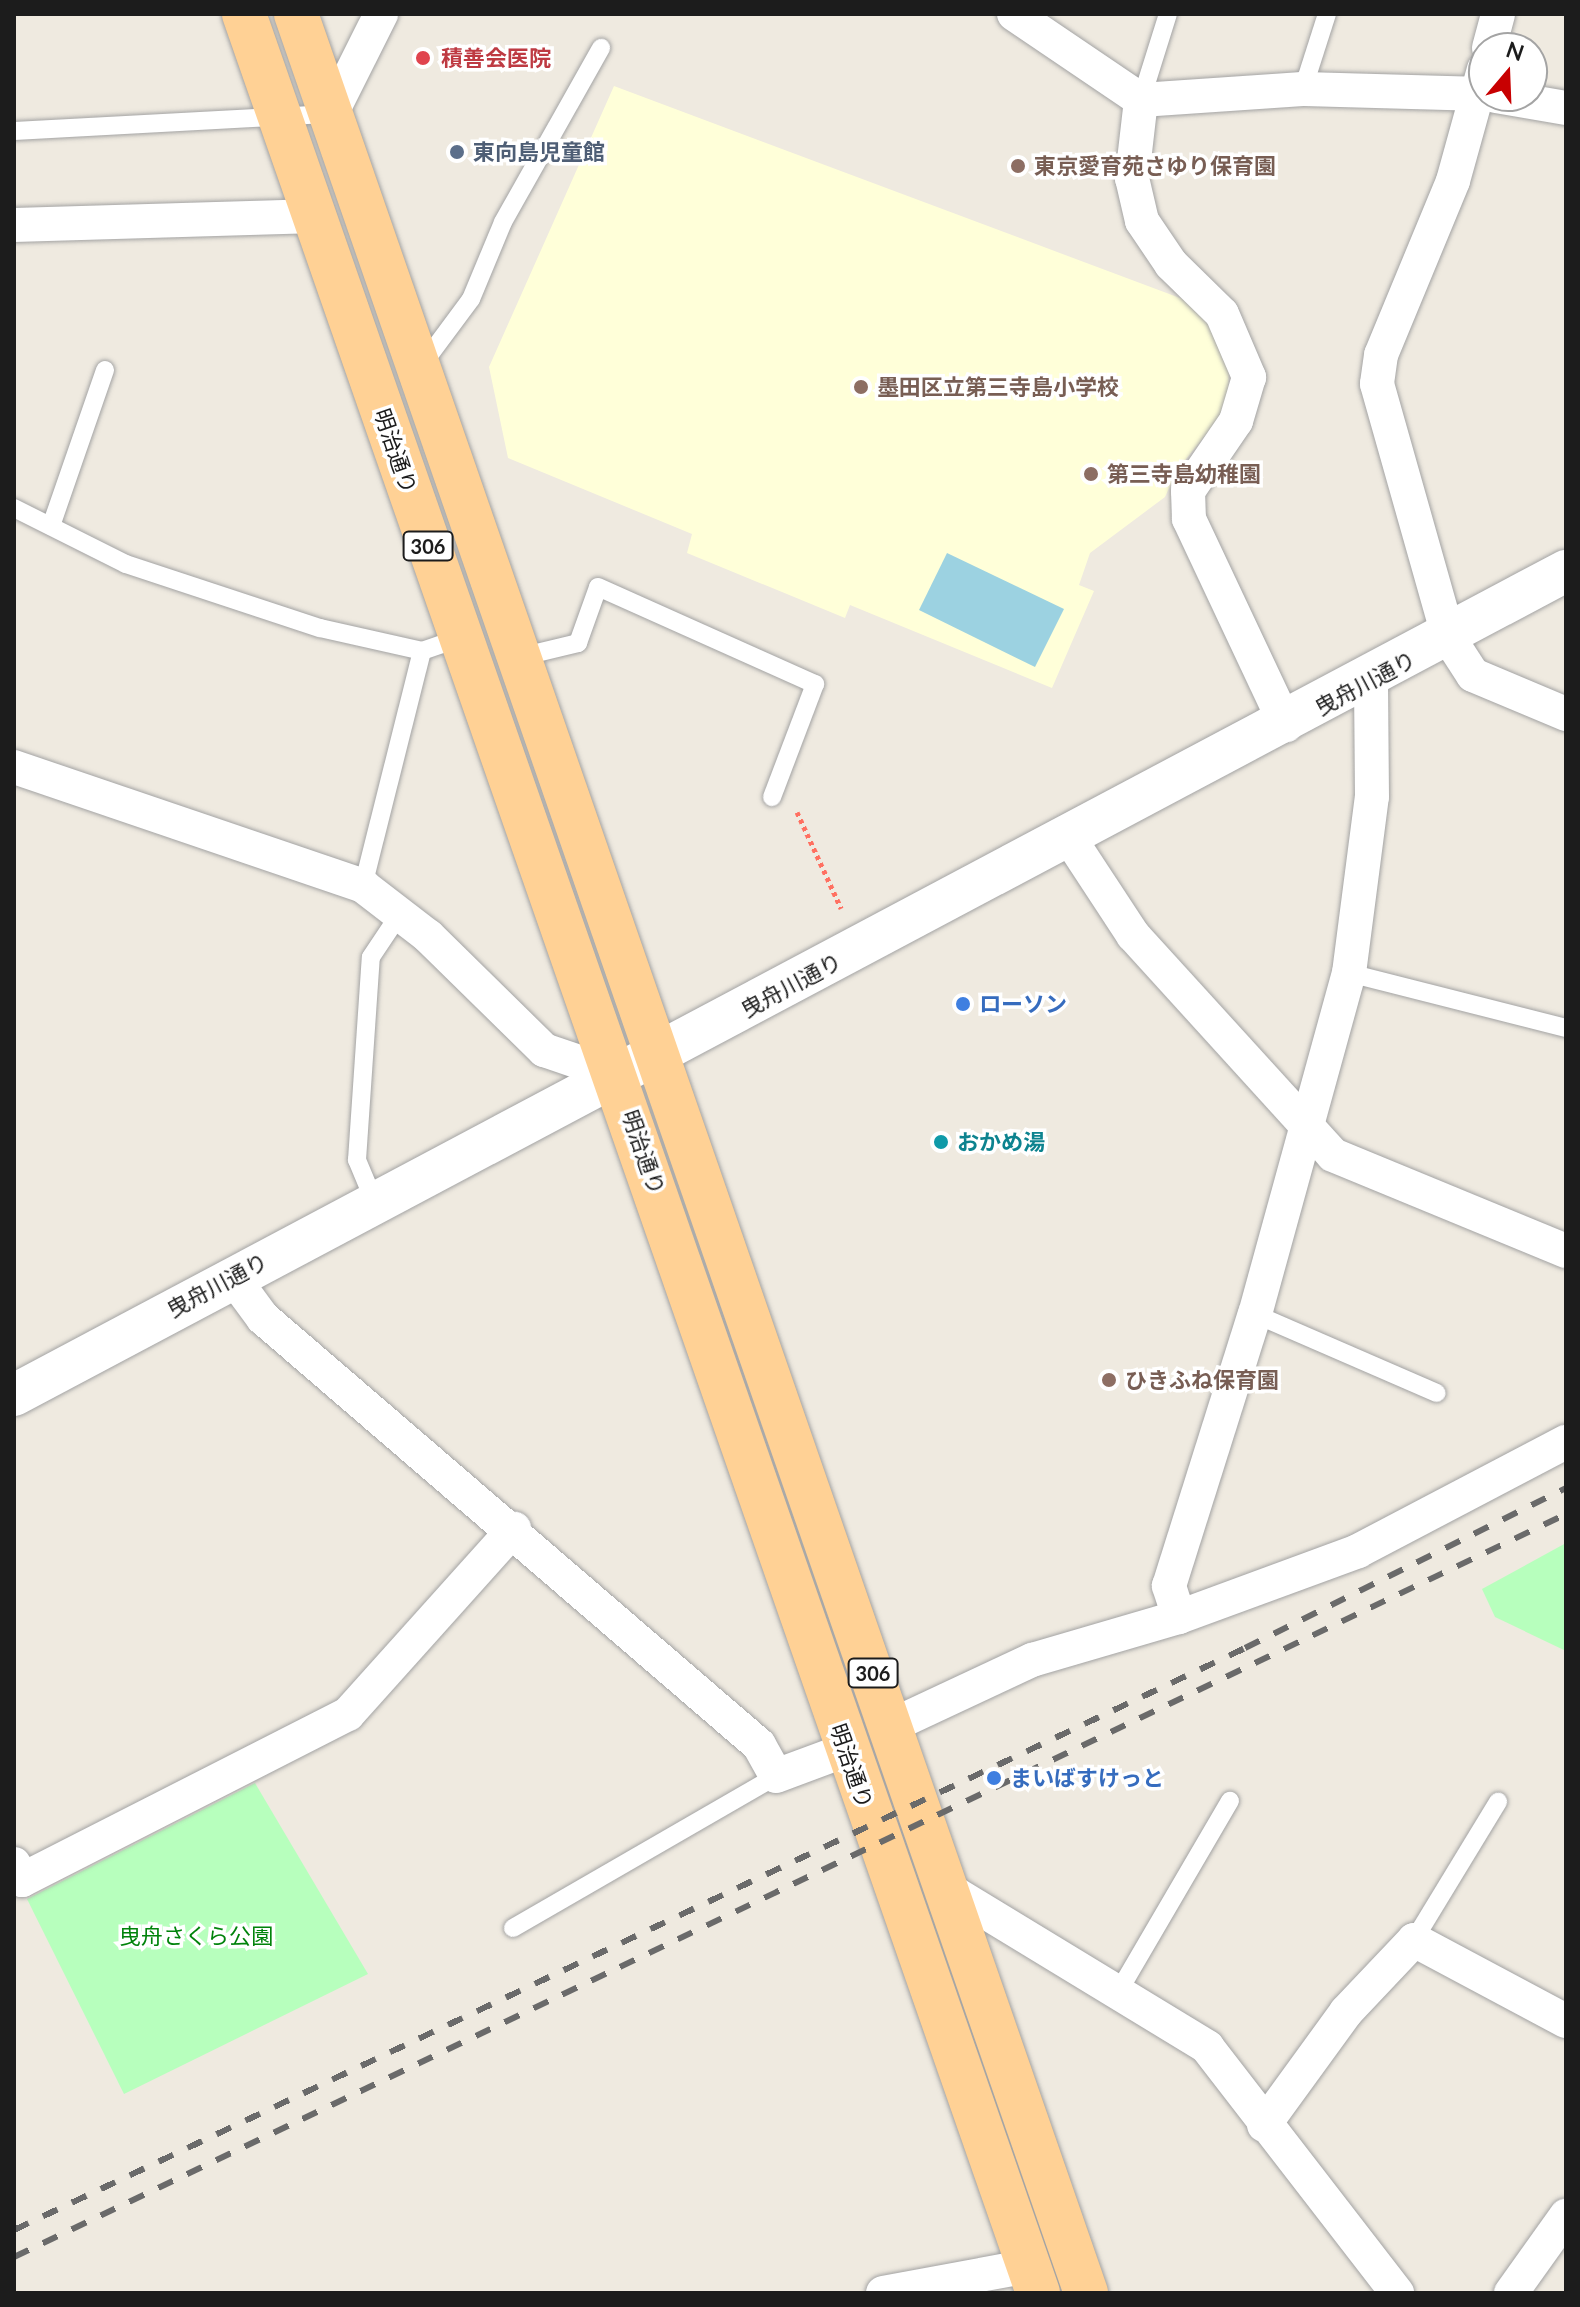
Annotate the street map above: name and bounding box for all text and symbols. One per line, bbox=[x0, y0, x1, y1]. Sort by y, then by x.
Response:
north arrow bbox=[1468, 32, 1548, 112]
text: N bbox=[1503, 35, 1528, 66]
place label: 積善会医院 bbox=[441, 45, 551, 71]
marker: 積善会医院 bbox=[412, 47, 434, 69]
place label: 東向島児童館 bbox=[473, 139, 605, 165]
marker: 東向島児童館 bbox=[448, 143, 466, 161]
place label: 東京愛育苑さゆり保育園 bbox=[1034, 153, 1276, 179]
marker: 東京愛育苑さゆり保育園 bbox=[1009, 157, 1027, 175]
place label: 墨田区立第三寺島小学校 bbox=[877, 374, 1119, 400]
marker: 墨田区立第三寺島小学校 bbox=[852, 378, 870, 396]
street label: 明治通り bbox=[369, 405, 423, 497]
place label: 第三寺島幼稚園 bbox=[1107, 461, 1261, 487]
marker: 第三寺島幼稚園 bbox=[1082, 465, 1100, 483]
road number: 306 bbox=[402, 530, 454, 562]
street label: 曳舟川通り bbox=[1310, 646, 1420, 720]
street label: 曳舟川通り bbox=[736, 948, 846, 1022]
place label: ローソン bbox=[979, 991, 1067, 1017]
marker: ローソン bbox=[954, 995, 972, 1013]
street label: 明治通り bbox=[617, 1106, 671, 1198]
place label: おかめ湯 bbox=[957, 1129, 1045, 1155]
marker: おかめ湯 bbox=[932, 1133, 950, 1151]
street label: 曳舟川通り bbox=[162, 1248, 272, 1322]
place label: ひきふね保育園 bbox=[1125, 1367, 1279, 1393]
marker: ひきふね保育園 bbox=[1100, 1371, 1118, 1389]
road number: 306 bbox=[847, 1657, 899, 1689]
street label: 明治通り bbox=[825, 1720, 879, 1812]
place label: まいばすけっと bbox=[1010, 1765, 1164, 1791]
marker: まいばすけっと bbox=[985, 1769, 1003, 1787]
park label: 曳舟さくら公園 bbox=[119, 1923, 273, 1949]

